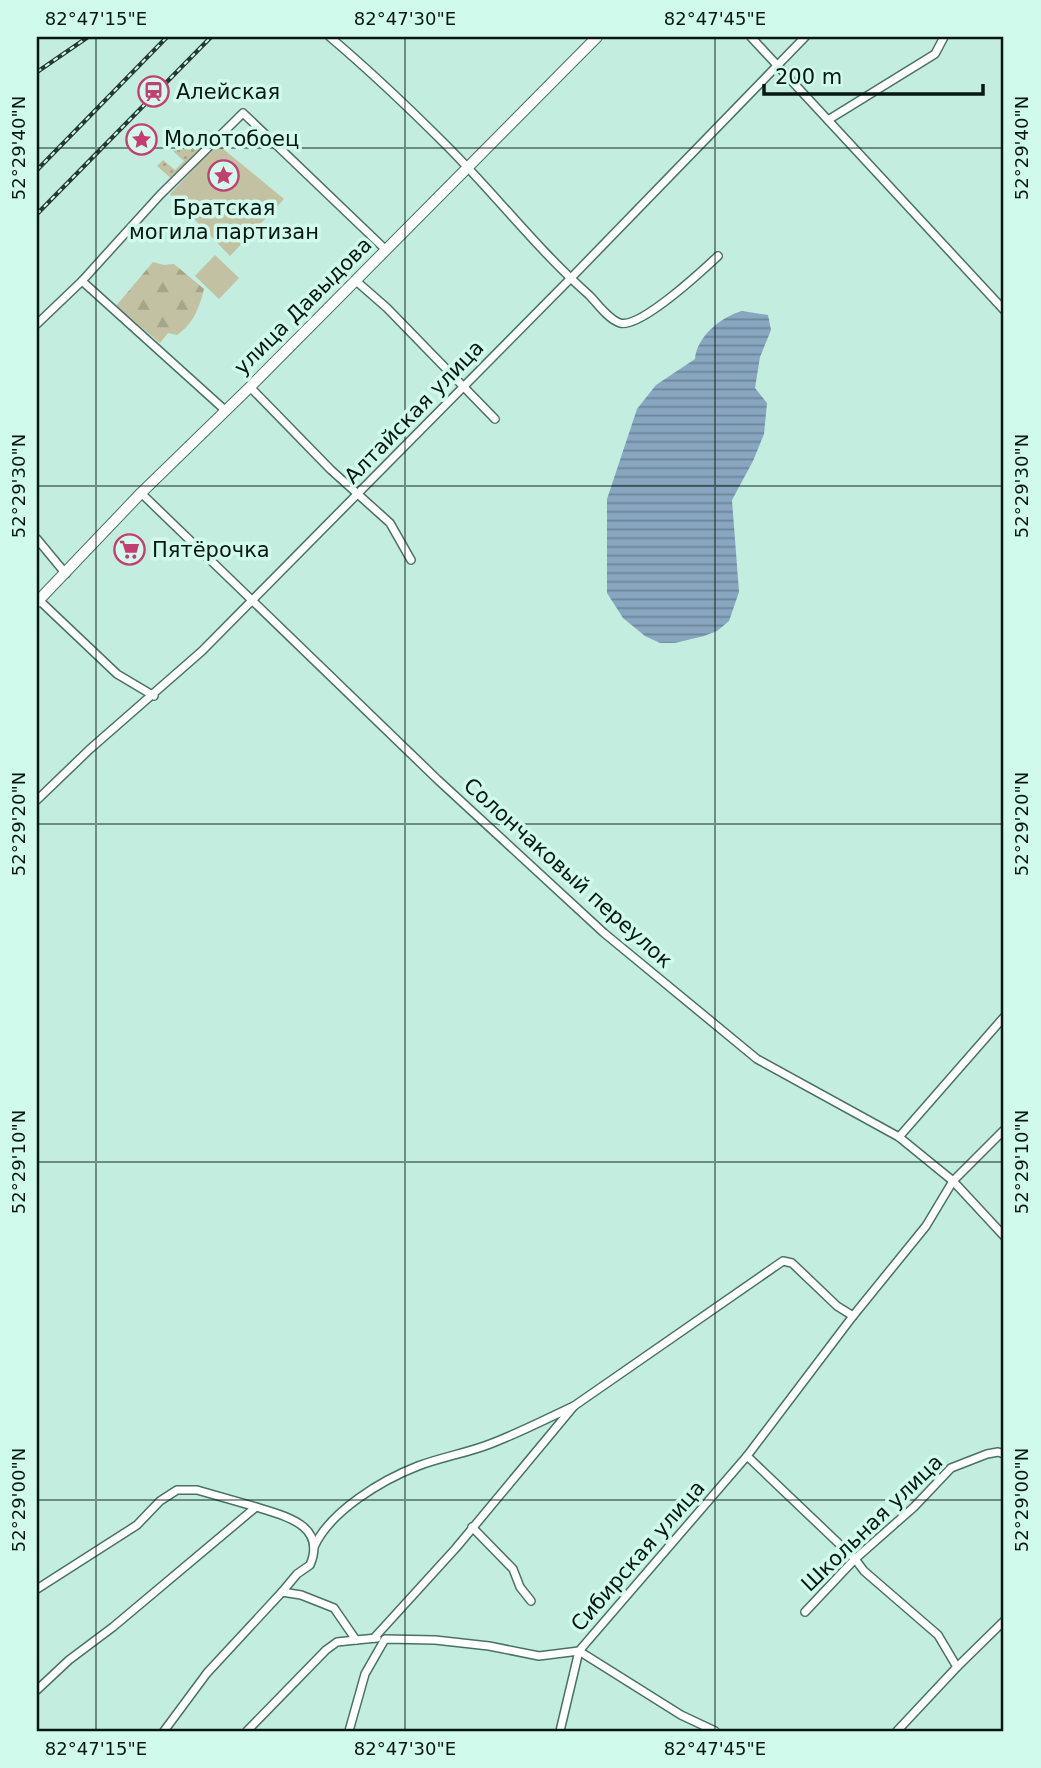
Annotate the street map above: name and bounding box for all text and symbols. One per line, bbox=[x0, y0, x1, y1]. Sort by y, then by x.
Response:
text: 82°47'15"E bbox=[45, 8, 147, 29]
text: 82°47'30"E bbox=[354, 8, 456, 29]
text: 82°47'45"E bbox=[664, 8, 766, 29]
scale bar bbox=[764, 52, 983, 96]
text: 200 m bbox=[775, 65, 842, 89]
station icon: Алейская bbox=[136, 75, 170, 109]
place label: Алейская bbox=[176, 80, 280, 104]
text: 52°29'40"N bbox=[8, 96, 29, 200]
text: 52°29'40"N bbox=[1011, 96, 1032, 200]
place icon: Молотобоец bbox=[124, 122, 158, 156]
place label: Молотобоец bbox=[164, 127, 299, 151]
place icon: Братская могила партизан bbox=[207, 159, 241, 193]
place label: Братская могила партизан bbox=[129, 196, 319, 244]
street label: улица Давыдова bbox=[229, 232, 377, 380]
street label: Алтайская улица bbox=[340, 335, 488, 489]
text: 52°29'30"N bbox=[8, 434, 29, 538]
text: 52°29'30"N bbox=[1011, 434, 1032, 538]
supermarket icon: Пятёрочка bbox=[112, 533, 146, 567]
place label: Пятёрочка bbox=[152, 538, 270, 562]
text: 52°29'20"N bbox=[8, 772, 29, 876]
text: 52°29'20"N bbox=[1011, 772, 1032, 876]
street label: Солончаковый переулок bbox=[459, 773, 677, 973]
text: 52°29'10"N bbox=[8, 1110, 29, 1214]
text: 52°29'10"N bbox=[1011, 1110, 1032, 1214]
text: 52°29'00"N bbox=[8, 1448, 29, 1552]
text: 52°29'00"N bbox=[1011, 1448, 1032, 1552]
street label: Школьная улица bbox=[797, 1450, 947, 1596]
street label: Сибирская улица bbox=[566, 1476, 710, 1636]
text: 82°47'15"E bbox=[45, 1738, 147, 1759]
text: 82°47'30"E bbox=[354, 1738, 456, 1759]
text: 82°47'45"E bbox=[664, 1738, 766, 1759]

